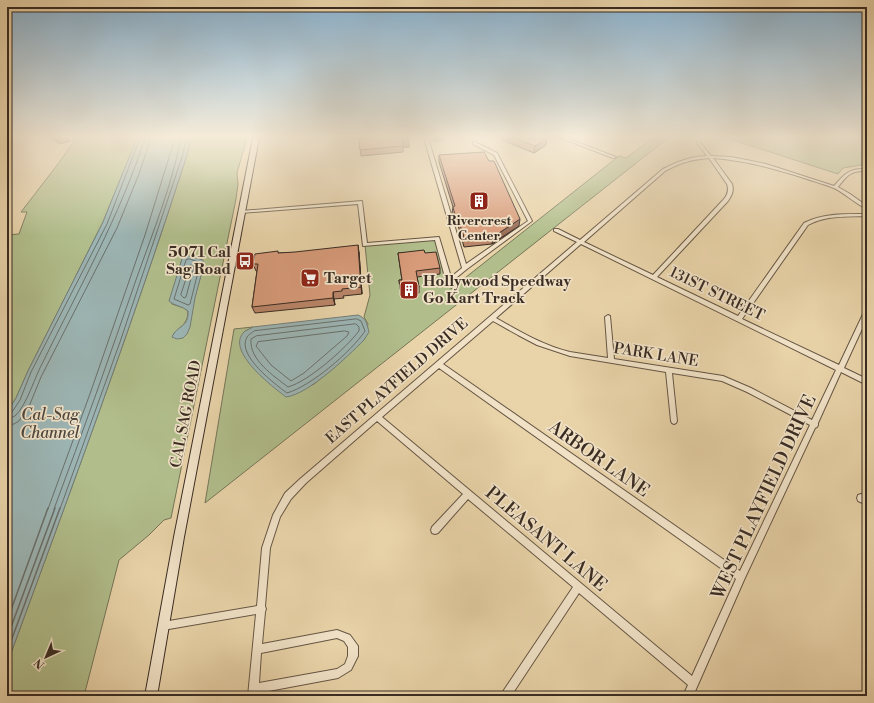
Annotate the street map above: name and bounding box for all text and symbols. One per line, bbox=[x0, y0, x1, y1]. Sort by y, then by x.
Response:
building icon: Rivercrest Center bbox=[468, 190, 490, 212]
place label: Rivercrest Center bbox=[447, 213, 511, 244]
place label: 5071 Cal Sag Road bbox=[166, 243, 232, 279]
bus stop icon: 5071 Cal Sag Road bbox=[234, 250, 256, 272]
street label: 131ST STREET bbox=[666, 263, 768, 325]
supermarket icon: Target bbox=[299, 267, 321, 289]
place label: Target bbox=[324, 269, 372, 288]
place label: Hollywood Speedway Go Kart Track bbox=[423, 272, 571, 308]
building icon: Hollywood Speedway Go Kart Track bbox=[398, 279, 420, 301]
street label: EAST PLAYFIELD DRIVE bbox=[322, 314, 472, 448]
street label: PARK LANE bbox=[612, 339, 700, 371]
street label: CAL SAG ROAD bbox=[166, 359, 206, 469]
street label: WEST PLAYFIELD DRIVE bbox=[706, 391, 822, 604]
water label: Cal-Sag Channel bbox=[20, 405, 80, 443]
street label: ARBOR LANE bbox=[543, 415, 654, 502]
street label: PLEASANT LANE bbox=[480, 481, 612, 597]
north arrow bbox=[26, 637, 66, 677]
text: N bbox=[32, 655, 48, 672]

